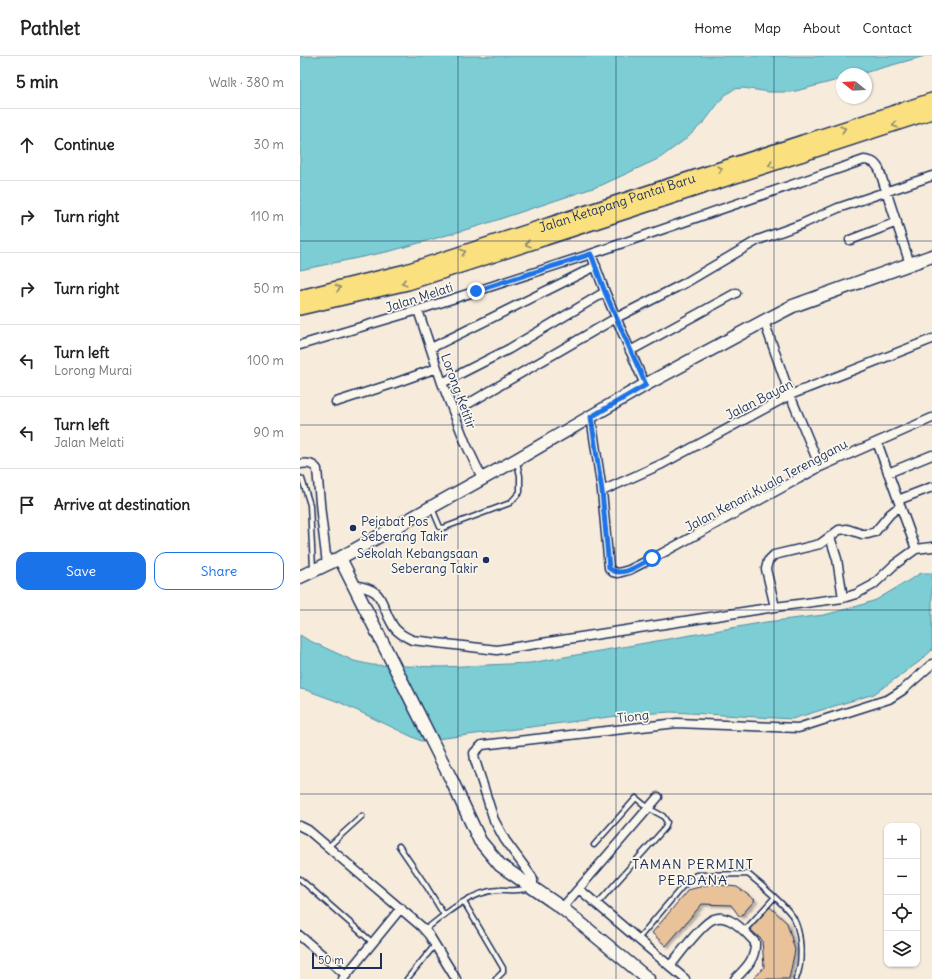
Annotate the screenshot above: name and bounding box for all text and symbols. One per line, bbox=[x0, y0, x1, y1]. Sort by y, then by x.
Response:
text: Pathlet bbox=[20, 16, 80, 40]
text: Home bbox=[694, 19, 732, 37]
text: Map bbox=[754, 19, 781, 37]
text: About bbox=[803, 19, 841, 37]
text: Contact bbox=[863, 19, 912, 37]
north arrow bbox=[836, 68, 872, 104]
text: 5 min bbox=[16, 71, 58, 93]
text: Walk · 380 m bbox=[209, 74, 284, 91]
one-way arrow bbox=[892, 120, 899, 128]
one-way arrow bbox=[840, 125, 847, 134]
icon: ahead bbox=[16, 134, 38, 156]
text: Continue bbox=[54, 135, 115, 154]
text: 30 m bbox=[254, 136, 284, 153]
one-way arrow bbox=[768, 160, 775, 169]
one-way arrow bbox=[716, 165, 723, 174]
street label: Jalan Ketapang Pantai Baru bbox=[537, 169, 698, 236]
icon: right bbox=[16, 206, 38, 228]
text: Turn right bbox=[54, 207, 119, 226]
text: 110 m bbox=[251, 208, 284, 225]
one-way arrow bbox=[525, 239, 532, 248]
one-way arrow bbox=[459, 248, 466, 257]
icon: right bbox=[16, 278, 38, 300]
text: Turn right bbox=[54, 279, 119, 298]
street label: Jalan Melati bbox=[383, 279, 455, 316]
one-way arrow bbox=[401, 279, 407, 287]
text: 50 m bbox=[253, 280, 284, 297]
route end bbox=[467, 282, 485, 300]
one-way arrow bbox=[334, 284, 341, 293]
text: Turn left bbox=[54, 343, 109, 362]
icon: left bbox=[16, 350, 38, 372]
street label: Lorong Ketitir bbox=[437, 351, 480, 432]
text: 100 m bbox=[247, 352, 284, 369]
text: Lorong Murai bbox=[54, 362, 132, 379]
street label: Jalan Bayan bbox=[723, 375, 796, 424]
text: Turn left bbox=[54, 415, 109, 434]
icon: left bbox=[16, 422, 38, 444]
text: 90 m bbox=[253, 424, 284, 441]
text: Jalan Melati bbox=[54, 434, 124, 451]
street label: Jalan Kenari Kuala Terengganu bbox=[682, 435, 851, 536]
icon: arrive bbox=[16, 494, 38, 516]
text: Arrive at destination bbox=[54, 495, 190, 514]
place label: Pejabat Pos Seberang Takir bbox=[361, 513, 449, 545]
marker: Pejabat Pos Seberang Takir bbox=[348, 523, 358, 533]
place label: Sekolah Kebangsaan Seberang Takir bbox=[357, 545, 479, 577]
route start bbox=[643, 549, 661, 567]
button: Save bbox=[16, 552, 146, 590]
button: Share bbox=[154, 552, 284, 590]
marker: Sekolah Kebangsaan Seberang Takir bbox=[481, 555, 491, 565]
street label: Tiong bbox=[616, 706, 650, 727]
map controls bbox=[884, 823, 920, 967]
button: + bbox=[884, 823, 920, 859]
district label: TAMAN PERMINT PERDANA bbox=[632, 855, 754, 889]
button: − bbox=[884, 859, 920, 895]
button: locate bbox=[884, 895, 920, 931]
button: layers bbox=[884, 931, 920, 967]
scale bar bbox=[312, 951, 382, 970]
text: 50 m bbox=[318, 953, 344, 967]

